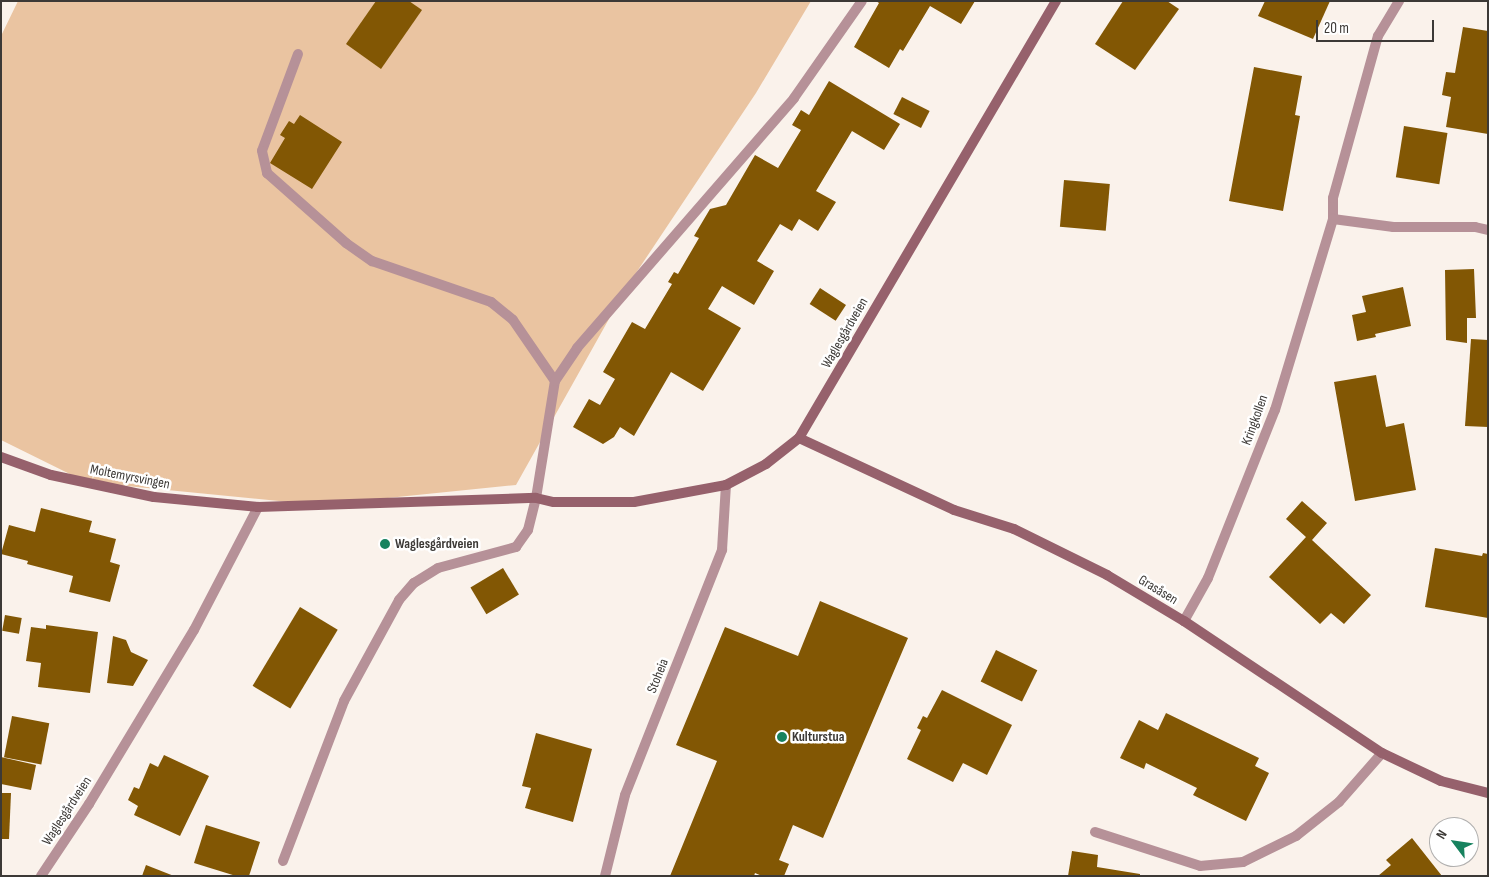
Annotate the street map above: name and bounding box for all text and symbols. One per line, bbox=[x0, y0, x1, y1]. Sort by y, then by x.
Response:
scale bar bbox=[1319, 10, 1436, 42]
text: 20 m bbox=[1324, 19, 1349, 38]
street label: Waglesgårdveien bbox=[818, 295, 872, 371]
street label: Kringkollen bbox=[1238, 393, 1272, 447]
street label: Moltemyrsvingen bbox=[89, 461, 171, 493]
place label: Waglesgårdveien bbox=[395, 536, 479, 552]
marker: Waglesgårdveien bbox=[379, 538, 391, 550]
street label: Grasåsen bbox=[1135, 572, 1181, 608]
street label: Stoheia bbox=[644, 656, 672, 696]
place label: Kulturstua bbox=[792, 729, 844, 745]
marker: Kulturstua bbox=[776, 731, 788, 743]
street label: Waglesgårdveien bbox=[39, 774, 95, 848]
north arrow bbox=[1429, 817, 1479, 867]
text: N bbox=[1432, 827, 1451, 842]

